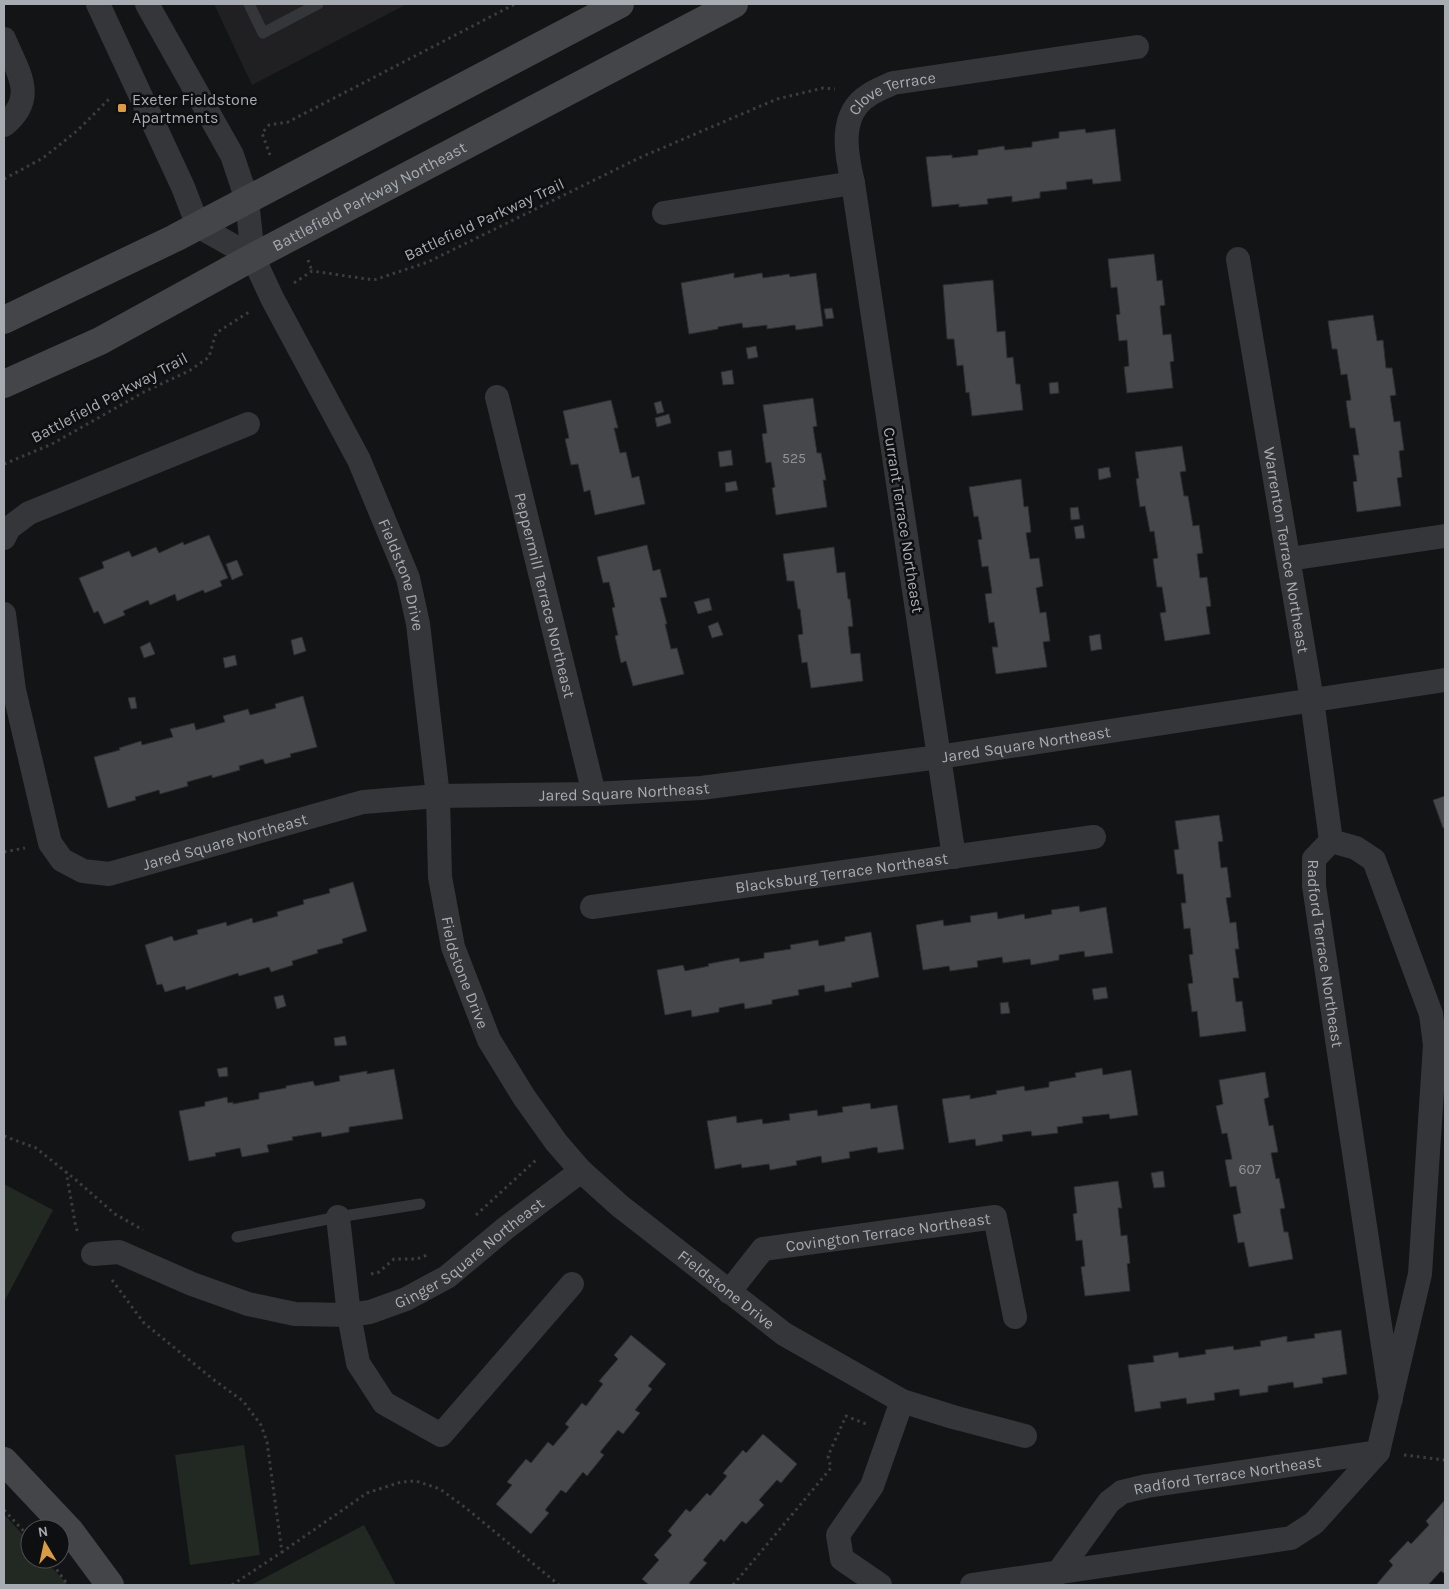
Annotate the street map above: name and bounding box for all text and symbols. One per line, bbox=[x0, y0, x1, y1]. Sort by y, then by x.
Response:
street label: Clove Terrace bbox=[844, 68, 937, 119]
place label: Exeter Fieldstone Apartments bbox=[132, 90, 258, 127]
marker: Exeter Fieldstone Apartments bbox=[116, 102, 128, 114]
street label: Battlefield Parkway Northeast bbox=[269, 138, 470, 255]
street label: Battlefield Parkway Trail bbox=[401, 174, 567, 265]
street label: Battlefield Parkway Trail bbox=[28, 348, 191, 447]
street label: Currant Terrace Northeast bbox=[879, 426, 928, 614]
street label: Warrenton Terrace Northeast bbox=[1260, 446, 1313, 655]
house number: 525 bbox=[782, 450, 806, 467]
street label: Peppermill Terrace Northeast bbox=[511, 491, 579, 700]
street label: Fieldstone Drive bbox=[374, 516, 428, 632]
street label: Jared Square Northeast bbox=[940, 722, 1112, 766]
street label: Jared Square Northeast bbox=[539, 778, 711, 805]
street label: Jared Square Northeast bbox=[140, 809, 310, 874]
street label: Blacksburg Terrace Northeast bbox=[734, 848, 949, 897]
street label: Radford Terrace Northeast bbox=[1304, 859, 1347, 1049]
street label: Fieldstone Drive bbox=[437, 915, 493, 1031]
house number: 607 bbox=[1239, 1161, 1262, 1178]
street label: Ginger Square Northeast bbox=[392, 1194, 548, 1312]
street label: Covington Terrace Northeast bbox=[784, 1209, 992, 1256]
street label: Fieldstone Drive bbox=[674, 1246, 778, 1333]
street label: Radford Terrace Northeast bbox=[1131, 1451, 1323, 1499]
north arrow bbox=[20, 1519, 70, 1569]
text: N bbox=[37, 1522, 49, 1541]

